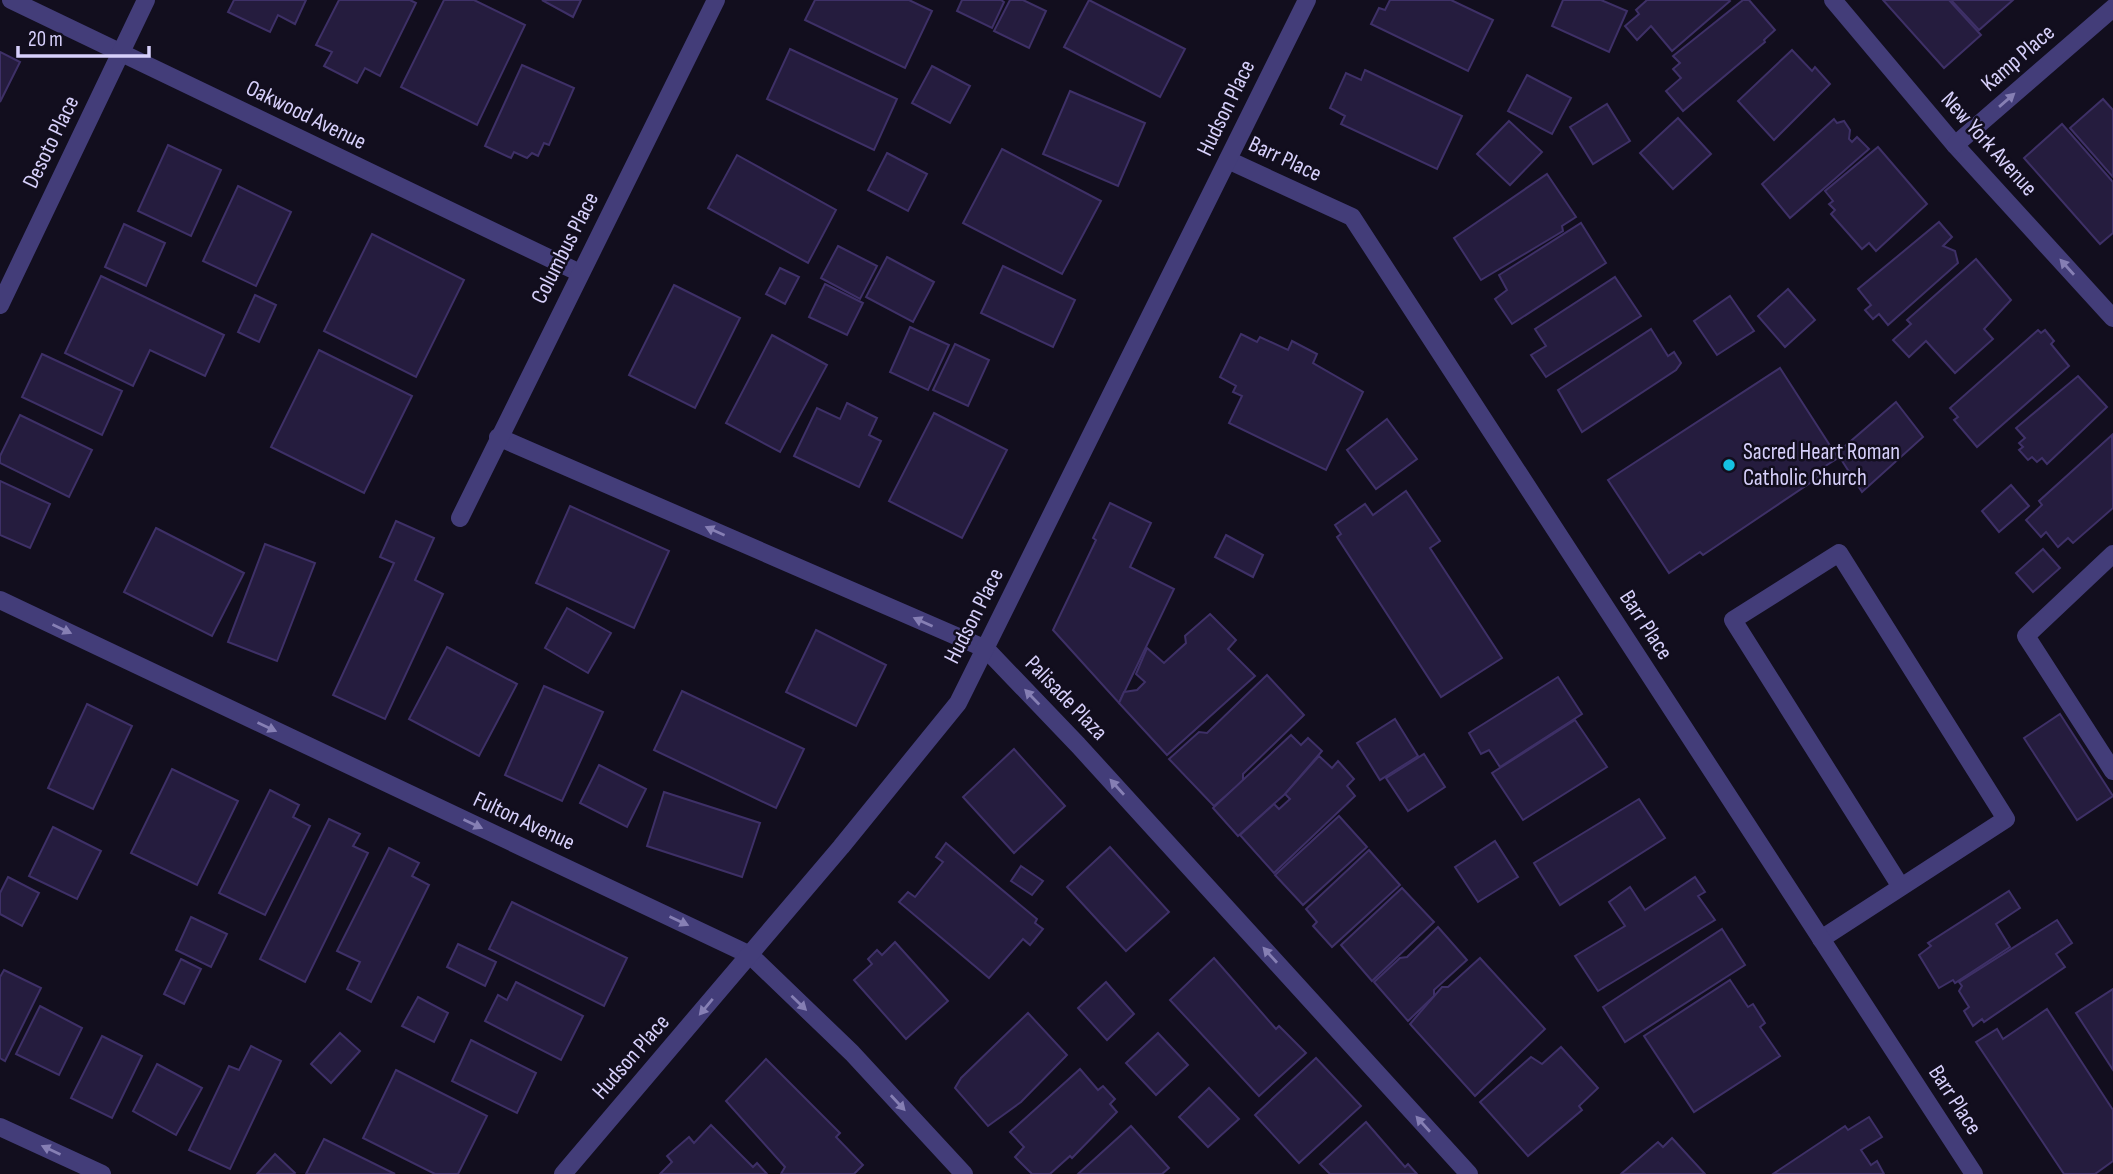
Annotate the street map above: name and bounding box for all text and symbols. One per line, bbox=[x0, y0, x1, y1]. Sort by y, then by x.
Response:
scale bar bbox=[18, 14, 149, 58]
street label: Kamp Place bbox=[1976, 18, 2060, 98]
text: 20 m bbox=[28, 27, 63, 52]
street label: Hudson Place bbox=[1191, 55, 1261, 161]
street label: Oakwood Avenue bbox=[241, 74, 371, 156]
street label: New York Avenue bbox=[1935, 86, 2043, 202]
street label: Desoto Place bbox=[17, 91, 85, 193]
one-way arrow bbox=[1998, 92, 2016, 108]
street label: Barr Place bbox=[1244, 130, 1326, 188]
street label: Columbus Place bbox=[525, 188, 605, 308]
one-way arrow bbox=[2059, 258, 2075, 276]
place label: Sacred Heart Roman Catholic Church bbox=[1743, 438, 1900, 492]
marker: Sacred Heart Roman Catholic Church bbox=[1721, 457, 1737, 473]
one-way arrow bbox=[704, 525, 725, 536]
street label: Hudson Place bbox=[938, 564, 1010, 668]
street label: Barr Place bbox=[1613, 585, 1679, 665]
one-way arrow bbox=[913, 616, 933, 628]
one-way arrow bbox=[52, 624, 72, 635]
street label: Palisade Plaza bbox=[1019, 650, 1113, 746]
one-way arrow bbox=[1024, 689, 1040, 706]
one-way arrow bbox=[257, 721, 277, 732]
one-way arrow bbox=[1109, 778, 1125, 796]
street label: Fulton Avenue bbox=[469, 785, 579, 857]
one-way arrow bbox=[463, 818, 483, 830]
one-way arrow bbox=[669, 915, 689, 927]
one-way arrow bbox=[1262, 946, 1278, 964]
one-way arrow bbox=[791, 994, 808, 1011]
one-way arrow bbox=[698, 998, 714, 1016]
street label: Hudson Place bbox=[587, 1009, 675, 1105]
street label: Barr Place bbox=[1922, 1060, 1988, 1140]
one-way arrow bbox=[890, 1094, 906, 1112]
one-way arrow bbox=[1416, 1115, 1431, 1132]
one-way arrow bbox=[41, 1145, 61, 1156]

